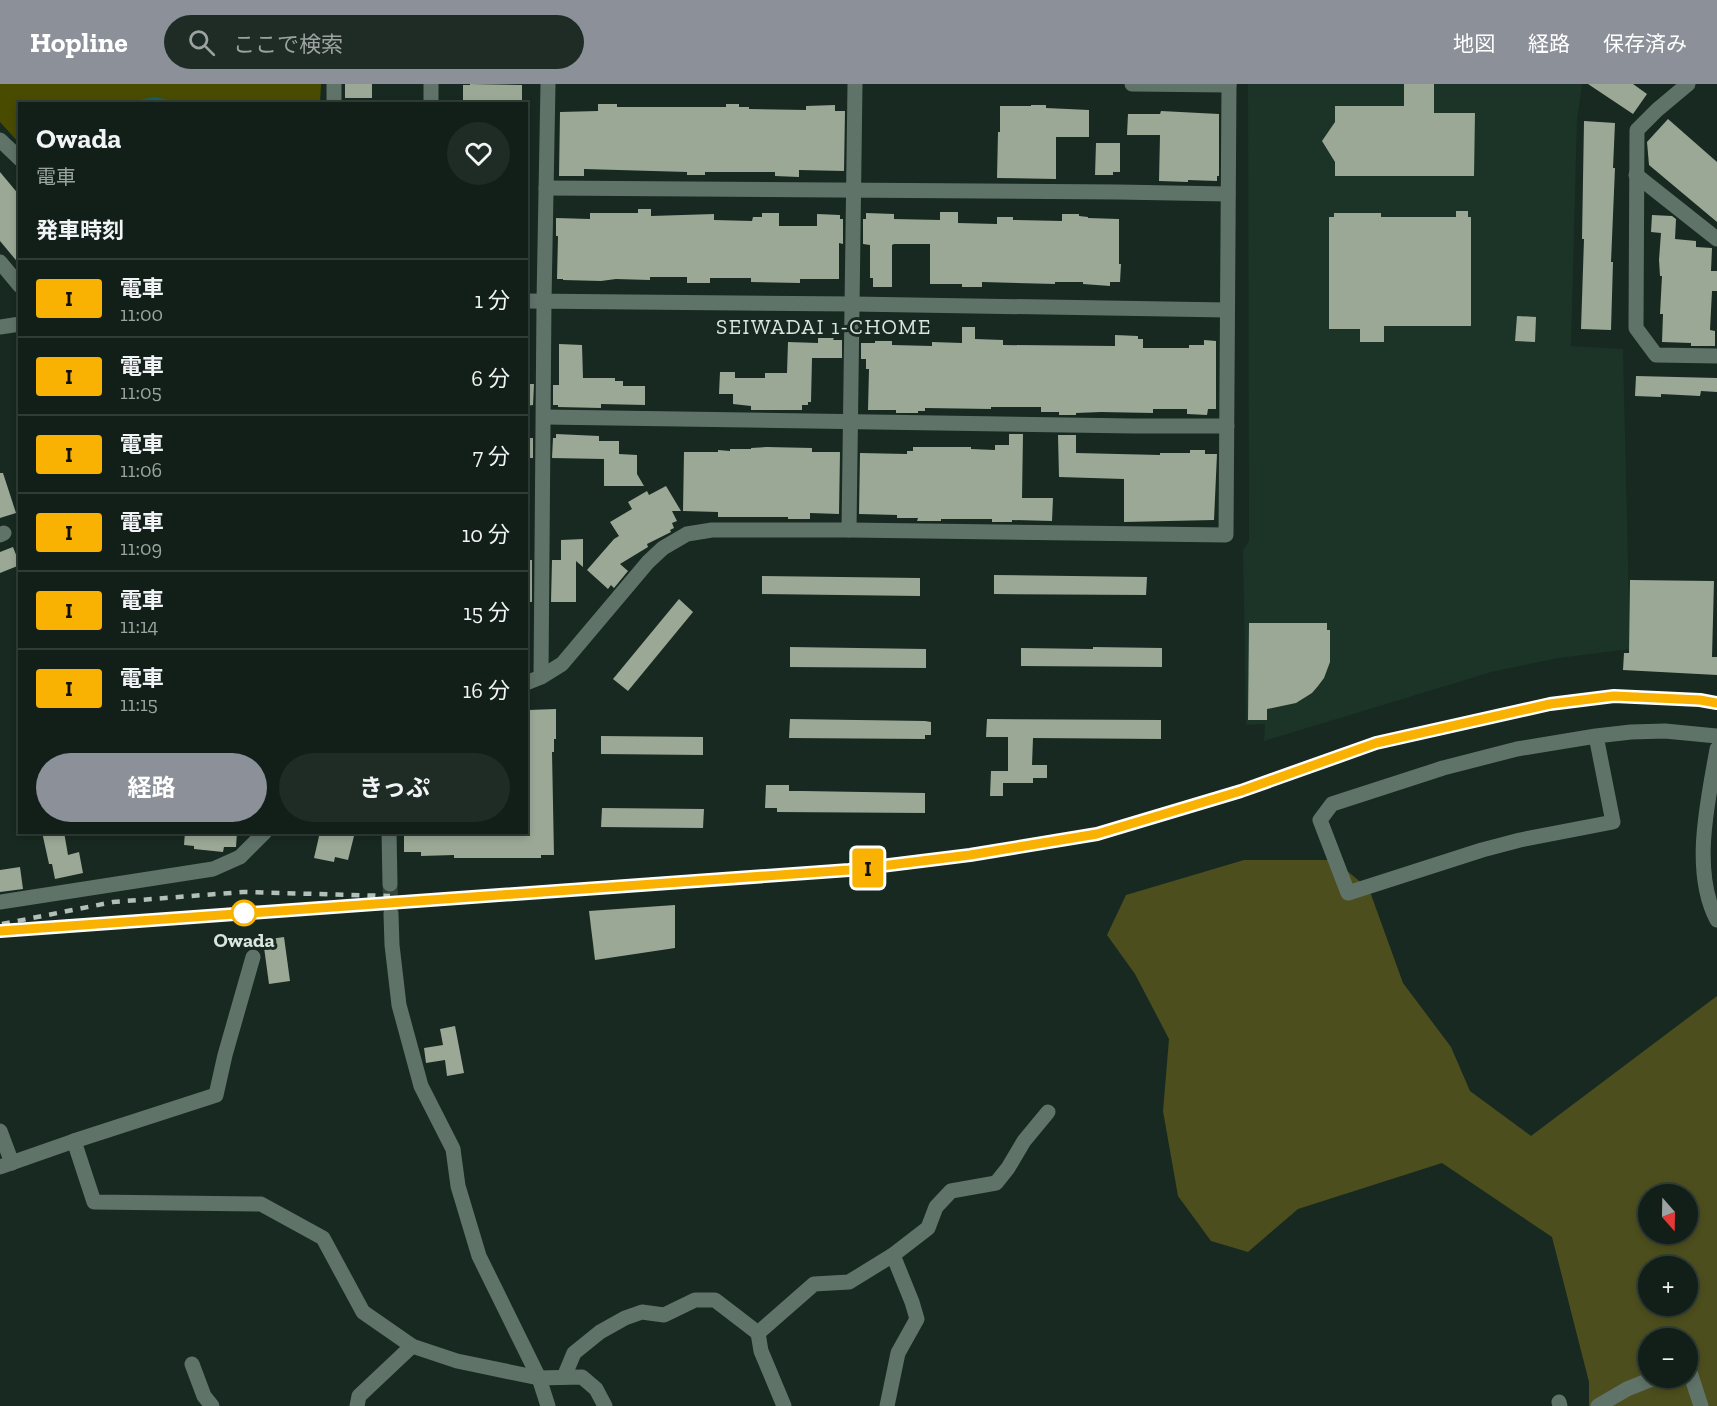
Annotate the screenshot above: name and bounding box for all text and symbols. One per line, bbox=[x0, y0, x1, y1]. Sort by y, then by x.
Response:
search box bbox=[164, 15, 584, 69]
text: Hopline bbox=[30, 26, 128, 59]
icon: search bbox=[185, 26, 218, 59]
text: ここで検索 bbox=[233, 31, 343, 58]
text: 地図 bbox=[1453, 31, 1495, 56]
text: 経路 bbox=[1528, 31, 1570, 56]
text: 保存済み bbox=[1603, 31, 1687, 56]
text: Owada bbox=[36, 122, 122, 155]
button: heart bbox=[447, 122, 510, 185]
text: 電車 bbox=[36, 165, 76, 189]
text: 発車時刻 bbox=[36, 217, 124, 244]
text: 電車 bbox=[120, 275, 164, 302]
text: I bbox=[65, 286, 73, 311]
text: 1 分 bbox=[475, 287, 510, 314]
text: 11:00 bbox=[120, 302, 163, 326]
district label: SEIWADAI 1-CHOME bbox=[716, 314, 932, 339]
text: 電車 bbox=[120, 353, 164, 380]
text: I bbox=[65, 364, 73, 389]
text: 6 分 bbox=[471, 365, 510, 392]
text: 11:05 bbox=[120, 380, 162, 404]
text: 電車 bbox=[120, 431, 164, 458]
text: I bbox=[65, 442, 73, 467]
text: 7 分 bbox=[473, 443, 510, 470]
text: 11:06 bbox=[120, 458, 162, 482]
text: 電車 bbox=[120, 509, 164, 536]
text: I bbox=[65, 520, 73, 545]
text: 10 分 bbox=[462, 521, 510, 548]
text: 11:09 bbox=[120, 536, 162, 560]
text: 電車 bbox=[120, 587, 164, 614]
text: I bbox=[65, 598, 73, 623]
text: 15 分 bbox=[463, 599, 510, 626]
text: 11:14 bbox=[120, 614, 158, 638]
text: 電車 bbox=[120, 665, 164, 692]
text: I bbox=[65, 676, 73, 701]
text: 16 分 bbox=[463, 677, 510, 704]
text: 11:15 bbox=[120, 692, 158, 716]
button: 経路 bbox=[36, 753, 267, 822]
button: きっぷ bbox=[279, 753, 510, 822]
line badge: I bbox=[848, 848, 888, 888]
text: I bbox=[864, 856, 872, 881]
marker: Owada bbox=[231, 900, 257, 926]
place label: Owada bbox=[213, 928, 275, 952]
north arrow bbox=[1638, 1184, 1698, 1244]
map controls bbox=[1638, 1184, 1698, 1388]
button: + bbox=[1638, 1256, 1698, 1316]
button: − bbox=[1638, 1328, 1698, 1388]

